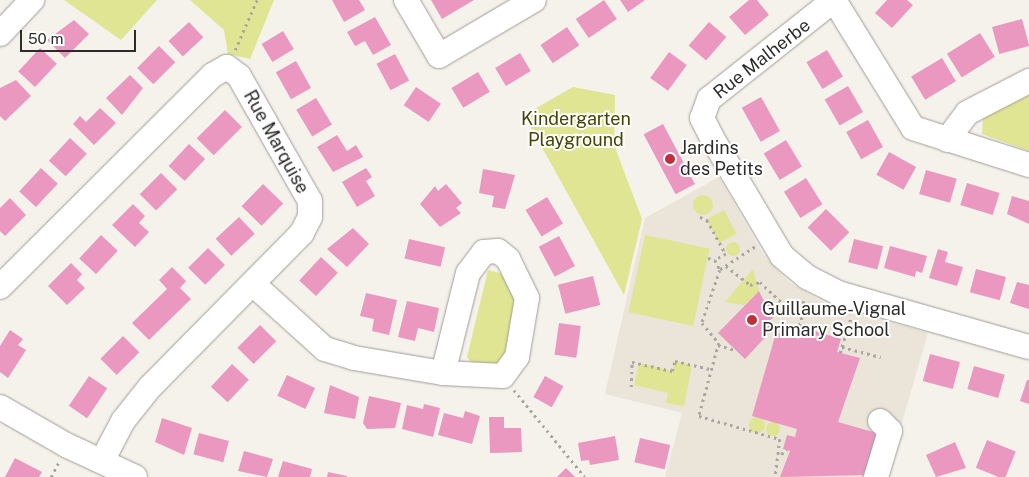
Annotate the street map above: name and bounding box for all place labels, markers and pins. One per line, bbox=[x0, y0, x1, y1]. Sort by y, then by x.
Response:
place label: Jardins des Petits bbox=[680, 138, 763, 180]
marker: Jardins des Petits bbox=[664, 153, 676, 165]
place label: Guillaume-Vignal Primary School bbox=[762, 299, 906, 342]
marker: Guillaume-Vignal Primary School bbox=[746, 314, 758, 326]

